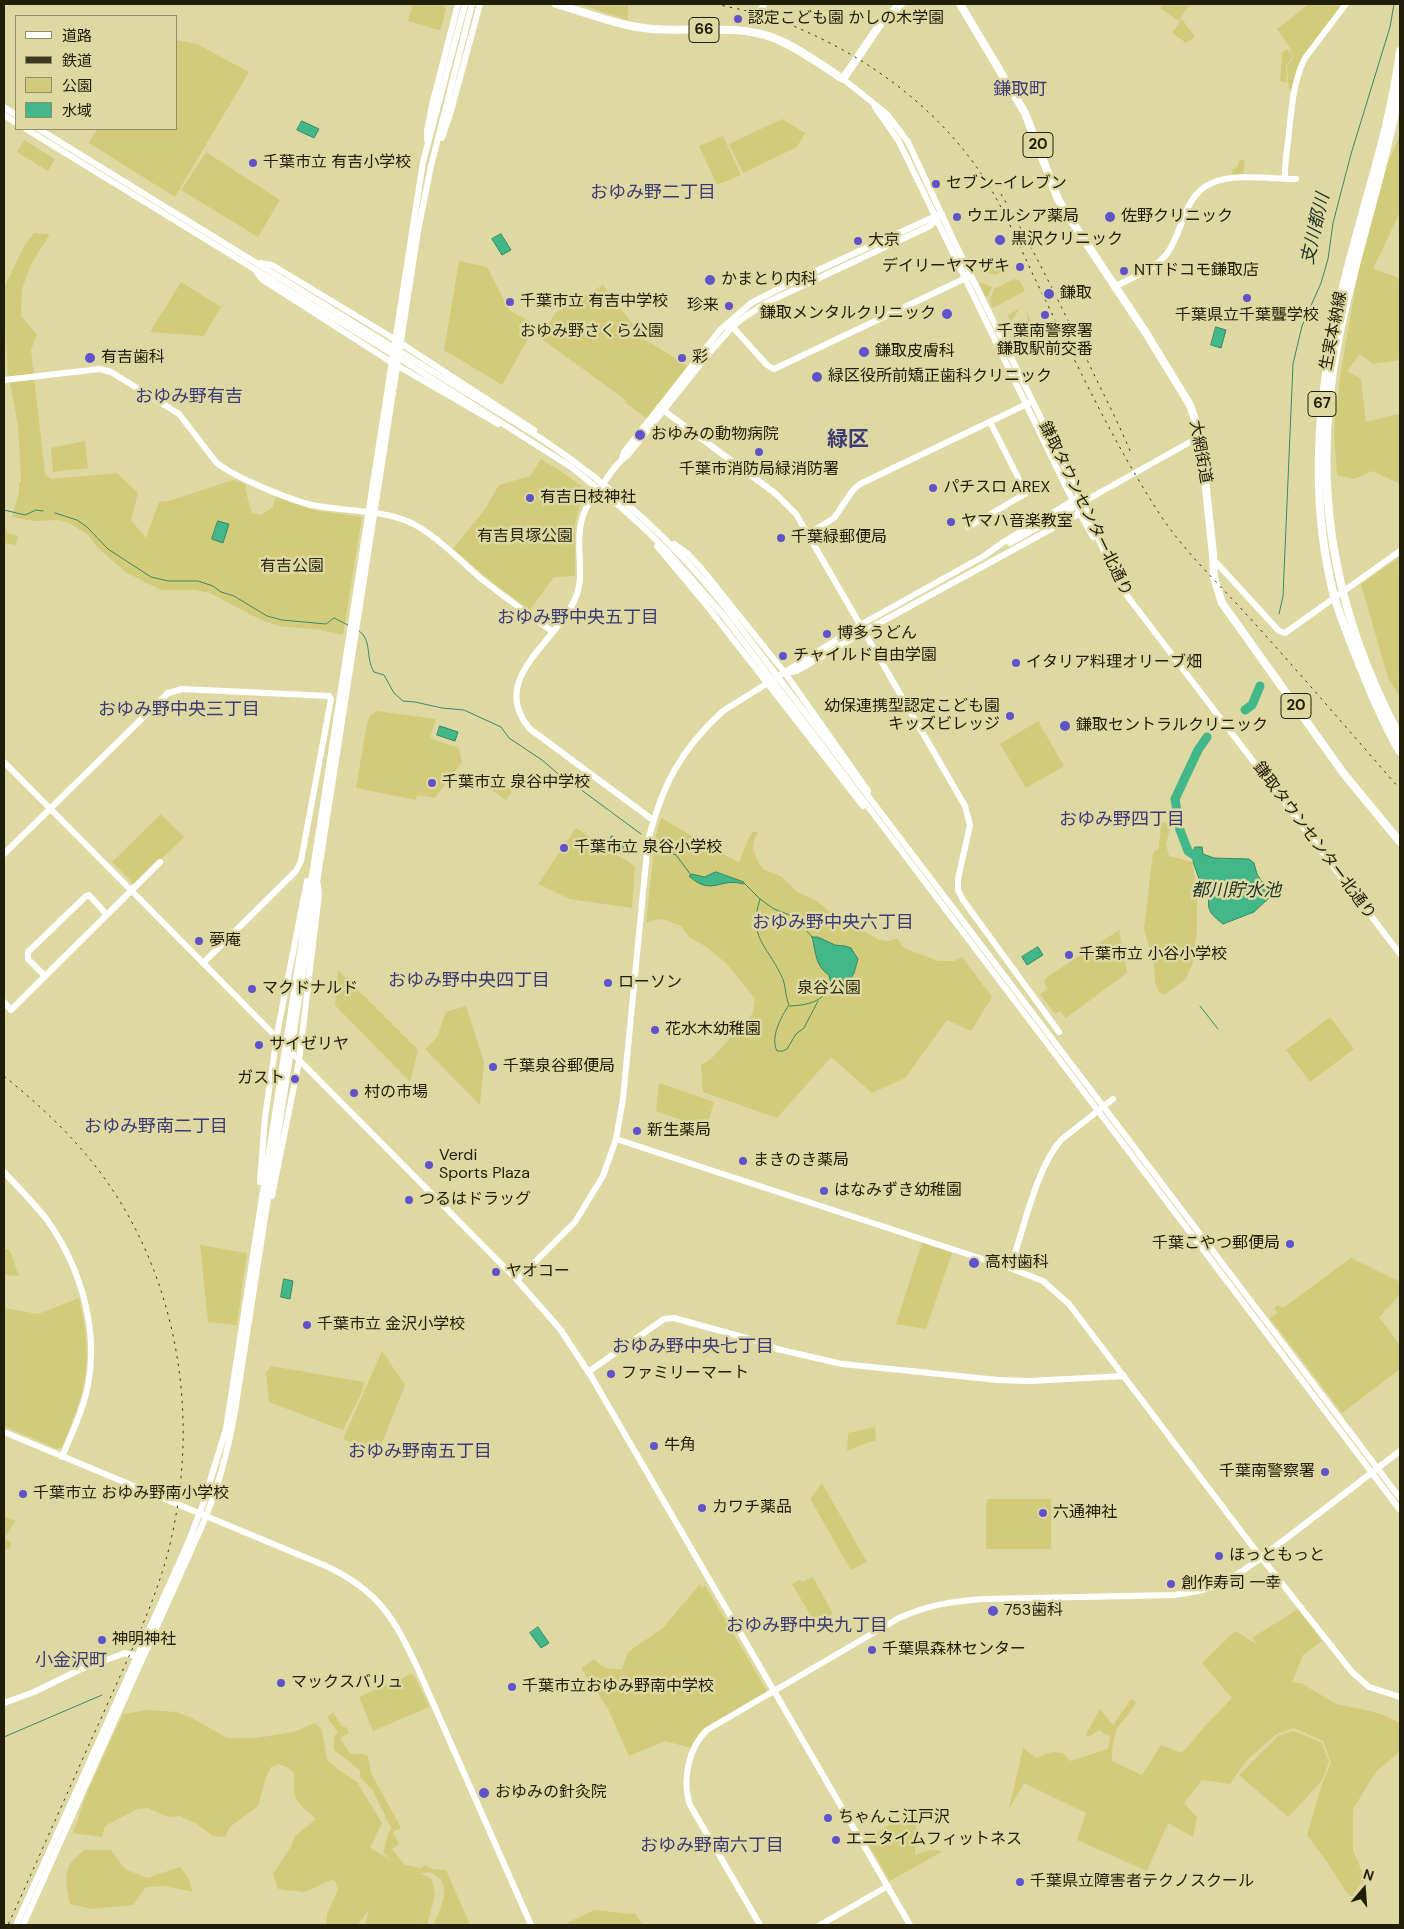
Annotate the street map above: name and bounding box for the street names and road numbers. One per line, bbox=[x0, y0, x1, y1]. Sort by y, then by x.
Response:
road number: 66 bbox=[689, 18, 719, 42]
road number: 20 bbox=[1023, 132, 1053, 158]
street label: 生実本納線 bbox=[1317, 290, 1351, 372]
road number: 67 bbox=[1308, 392, 1336, 416]
street label: 鎌取タウンセンター北通り bbox=[1034, 419, 1136, 599]
street label: 大網街道 bbox=[1185, 419, 1215, 485]
road number: 20 bbox=[1281, 694, 1311, 718]
street label: 鎌取タウンセンター北通り bbox=[1249, 759, 1379, 923]

